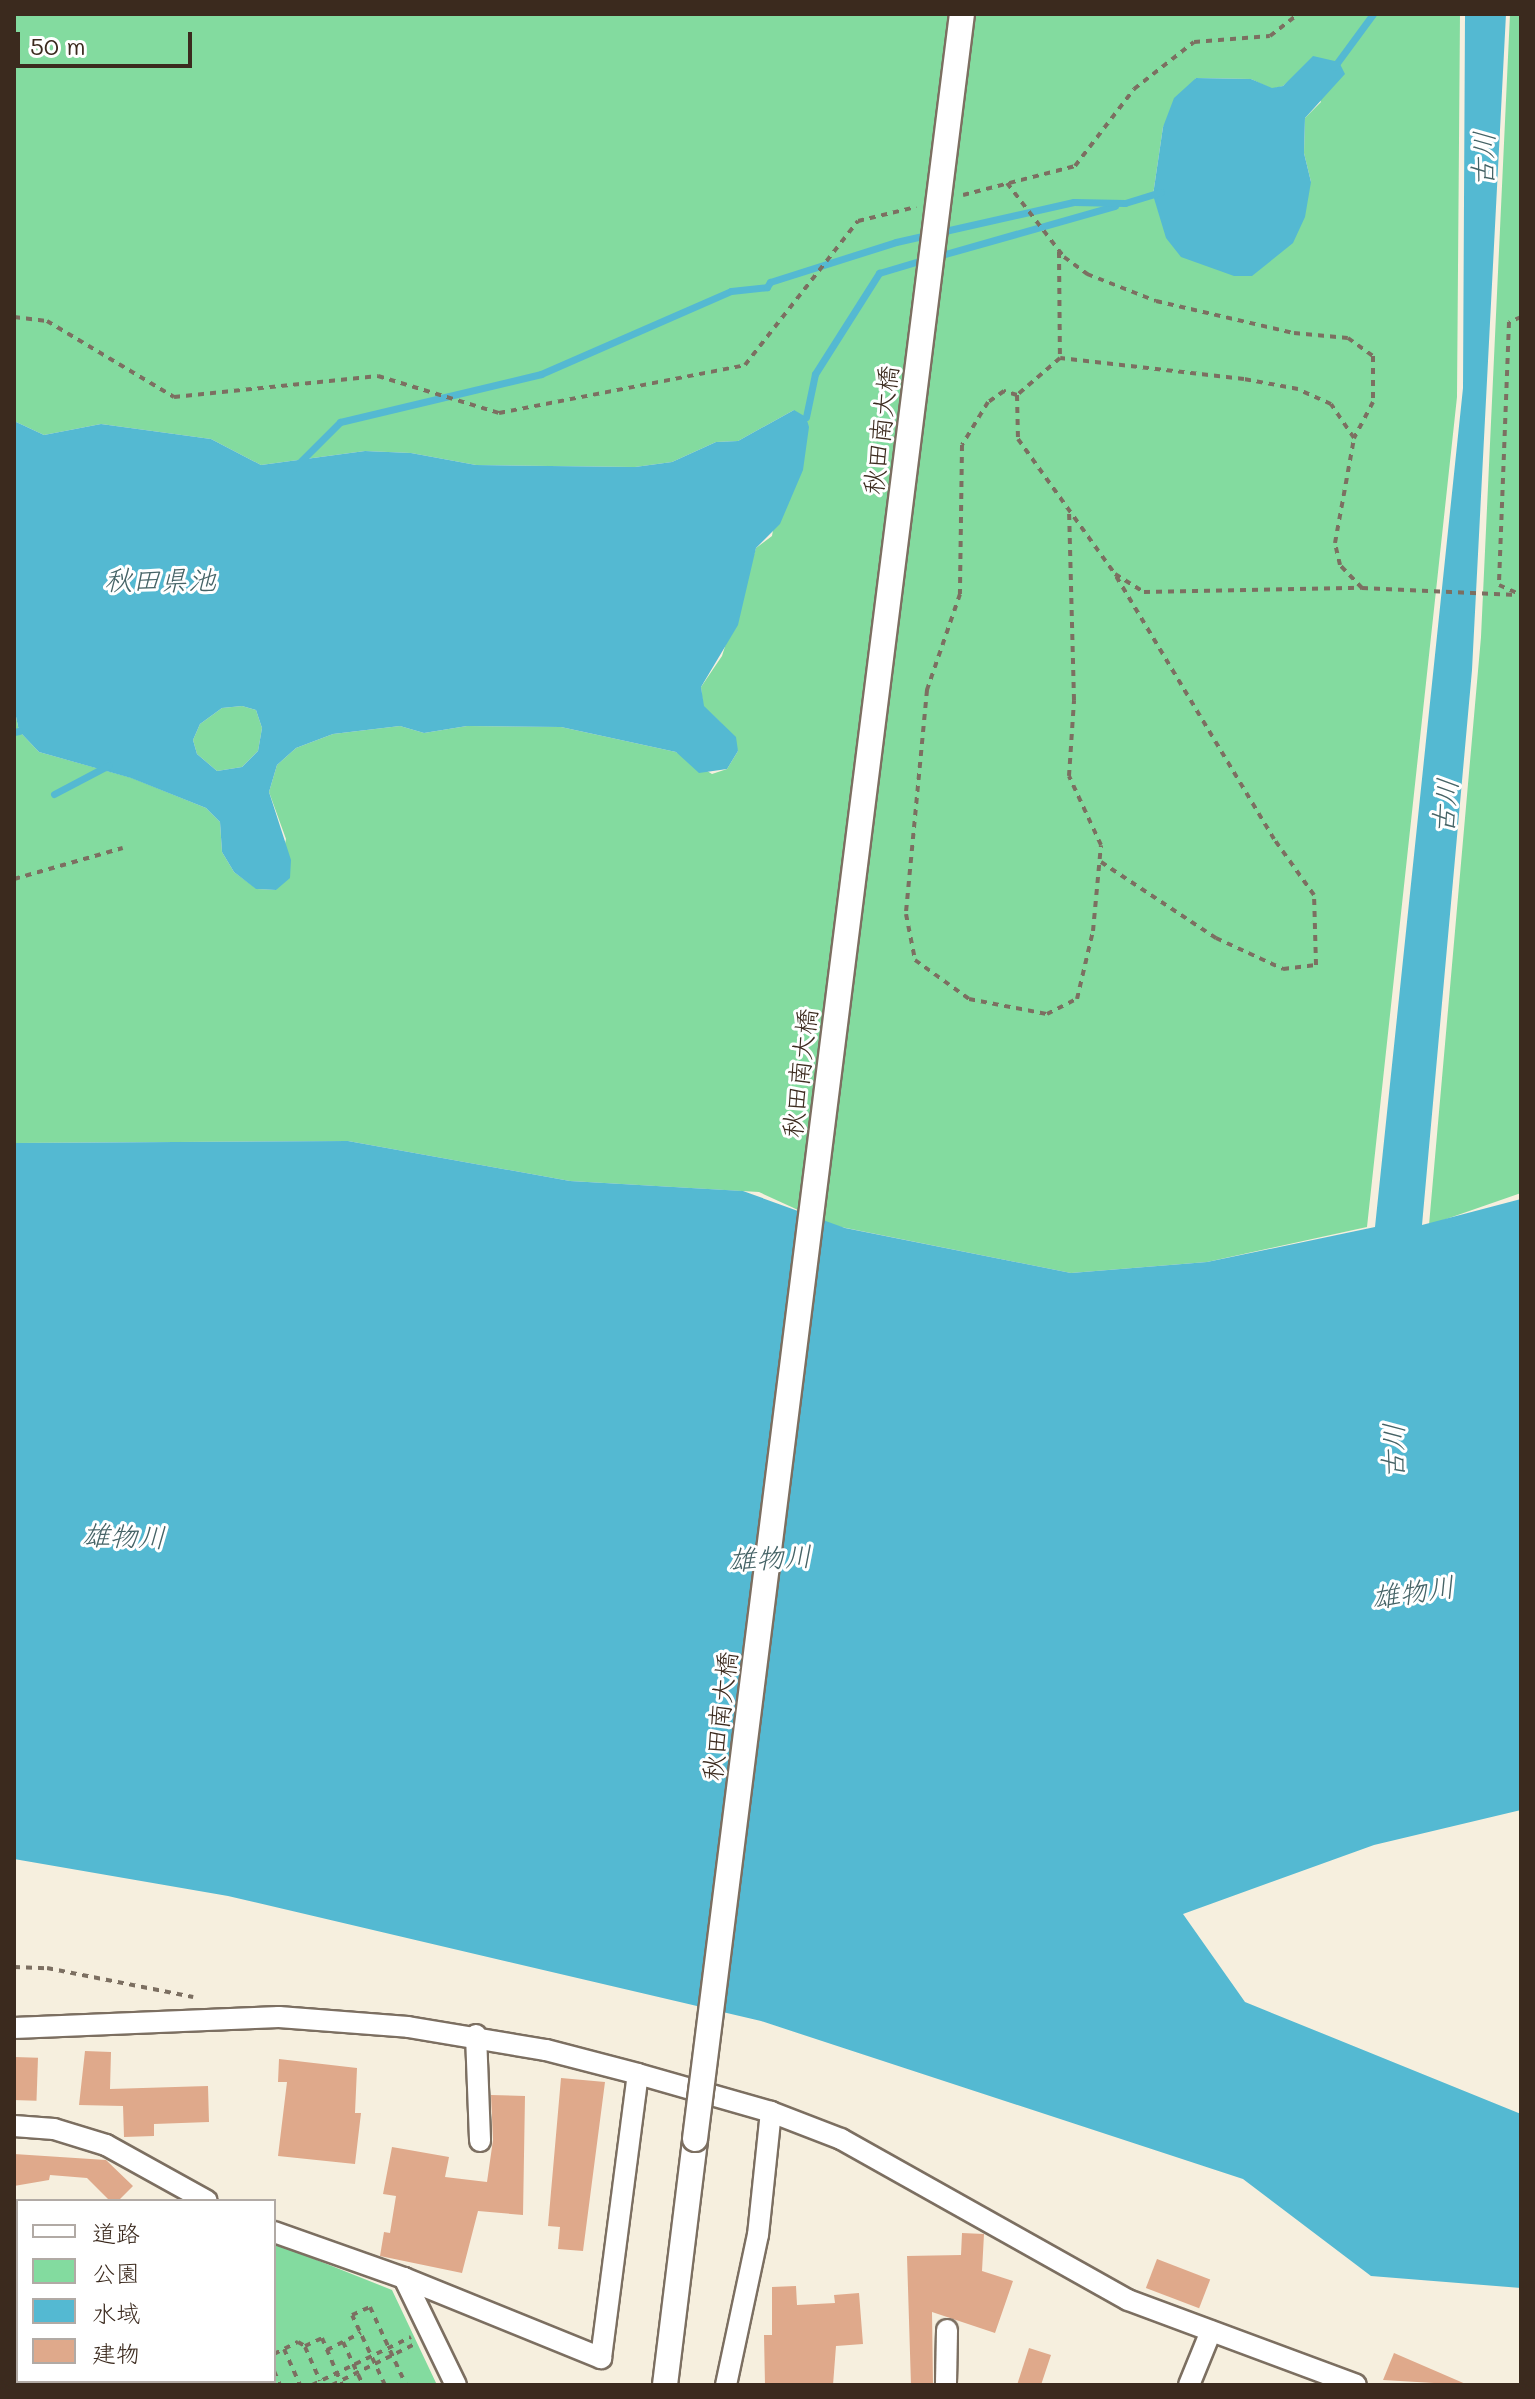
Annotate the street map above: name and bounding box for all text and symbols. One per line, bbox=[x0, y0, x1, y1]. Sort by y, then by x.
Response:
scale bar bbox=[20, 16, 196, 66]
text: 50 m bbox=[30, 30, 86, 61]
water label: 古川 bbox=[1464, 130, 1500, 188]
street label: 秋田南大橋 bbox=[858, 364, 904, 496]
water label: 秋田県池 bbox=[104, 562, 216, 596]
water label: 古川 bbox=[1424, 776, 1464, 836]
street label: 秋田南大橋 bbox=[777, 1007, 823, 1139]
water label: 古川 bbox=[1375, 1423, 1409, 1479]
water label: 雄物川 bbox=[81, 1517, 167, 1553]
water label: 雄物川 bbox=[727, 1538, 813, 1576]
water label: 雄物川 bbox=[1369, 1569, 1457, 1613]
street label: 秋田南大橋 bbox=[697, 1650, 743, 1782]
legend bbox=[16, 2199, 276, 2383]
text: 道路 bbox=[92, 2217, 140, 2248]
text: 公園 bbox=[92, 2257, 140, 2288]
text: 水域 bbox=[92, 2297, 140, 2328]
text: 建物 bbox=[92, 2337, 140, 2368]

